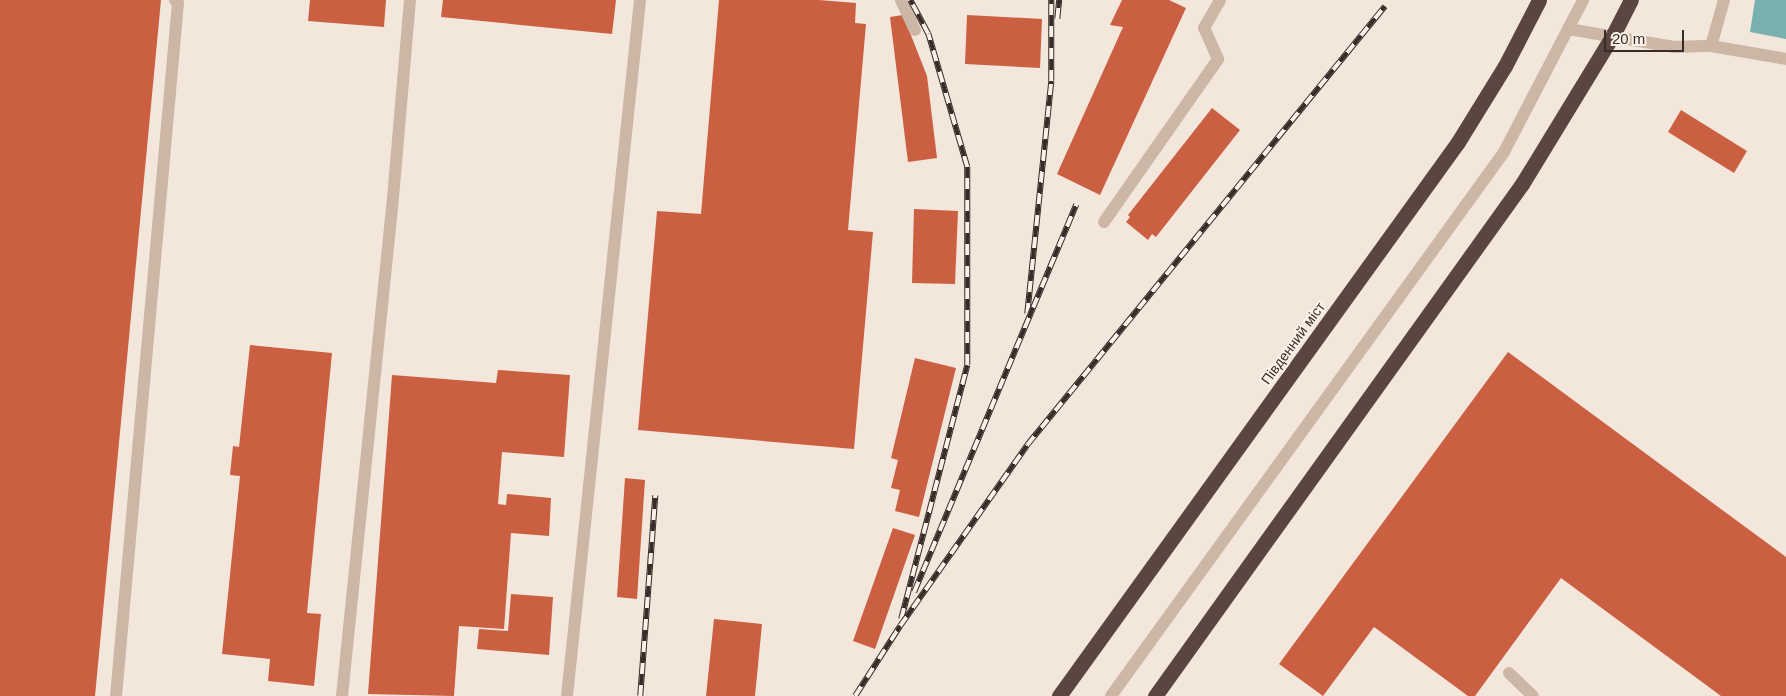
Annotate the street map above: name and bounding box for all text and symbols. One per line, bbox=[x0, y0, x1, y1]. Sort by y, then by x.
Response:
scale bar bbox=[1606, 20, 1686, 52]
text: 20 m bbox=[1612, 30, 1645, 47]
street label: Південний міст bbox=[1258, 299, 1328, 387]

